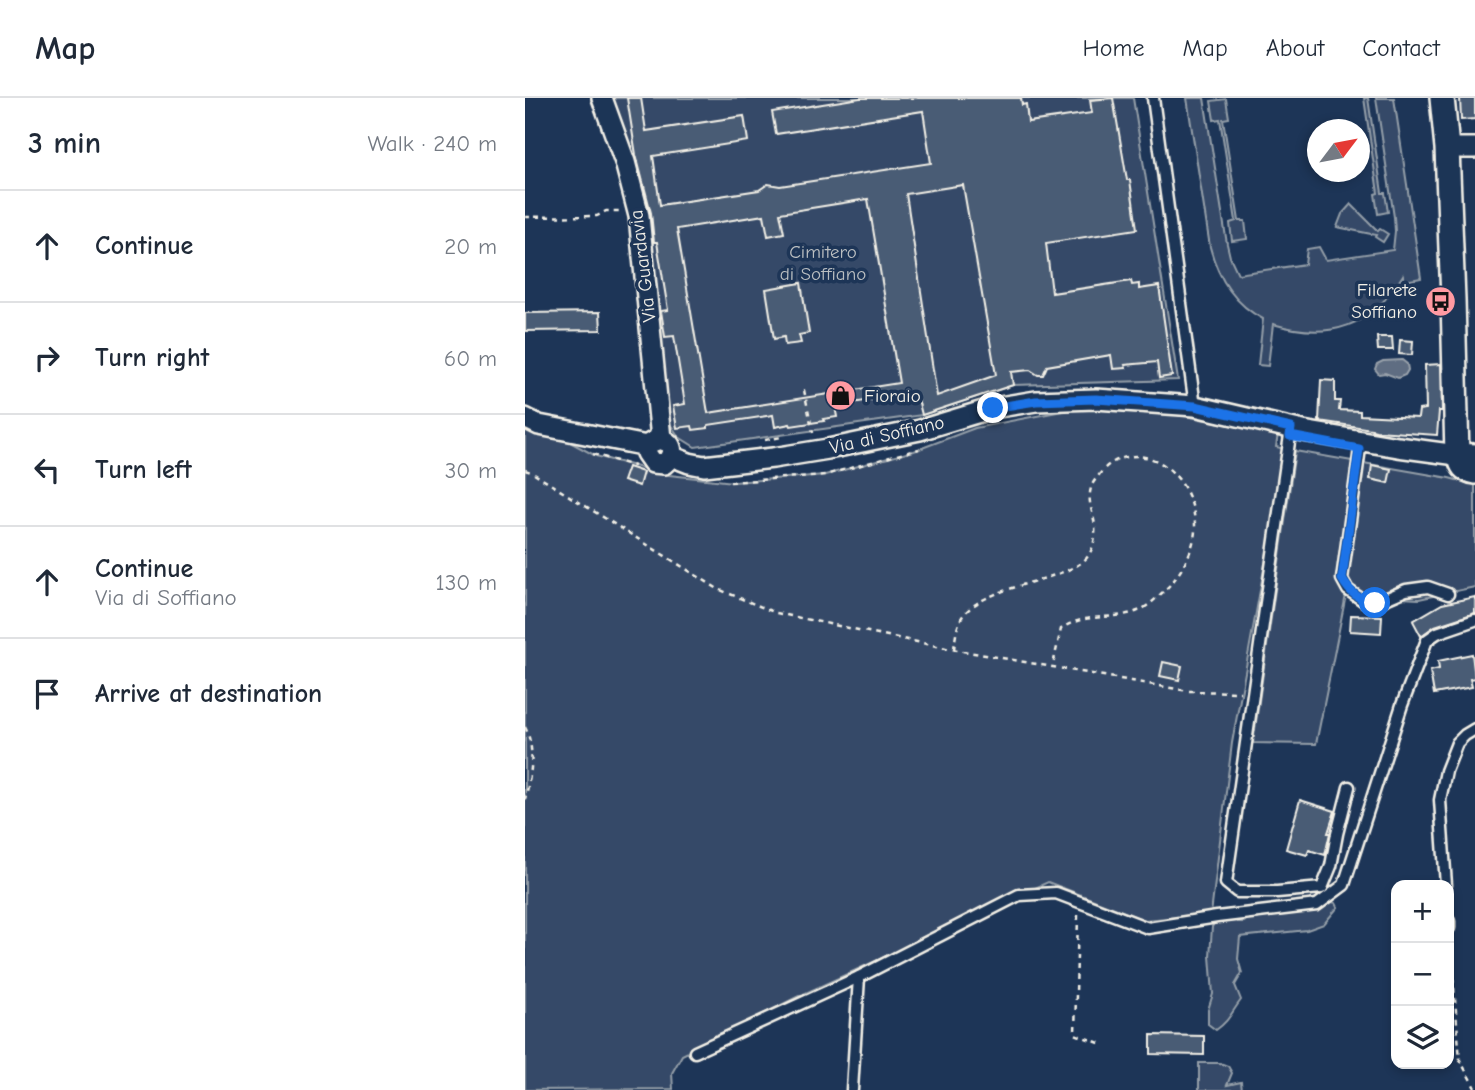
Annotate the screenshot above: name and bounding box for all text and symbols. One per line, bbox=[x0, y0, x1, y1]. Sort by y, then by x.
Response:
text: Map bbox=[35, 29, 96, 67]
text: Home bbox=[1083, 34, 1144, 62]
text: Map bbox=[1182, 34, 1228, 62]
text: About bbox=[1266, 34, 1324, 62]
text: Contact bbox=[1362, 34, 1440, 62]
north arrow bbox=[1307, 119, 1370, 182]
text: 3 min bbox=[28, 126, 101, 161]
text: Walk · 240 m bbox=[367, 130, 497, 157]
street label: Via Guardavia bbox=[625, 209, 661, 323]
icon: ahead bbox=[28, 227, 66, 265]
text: Continue bbox=[95, 231, 193, 261]
text: 20 m bbox=[444, 233, 497, 260]
park label: Cimitero di Soffiano bbox=[780, 241, 866, 285]
place label: Filarete Soffiano bbox=[1351, 279, 1417, 323]
bus stop icon: Filarete Soffiano bbox=[1423, 284, 1457, 318]
icon: right bbox=[28, 339, 66, 377]
text: Turn right bbox=[95, 343, 209, 373]
text: 60 m bbox=[444, 345, 497, 372]
shop icon: Fioraio bbox=[824, 379, 858, 413]
place label: Fioraio bbox=[864, 385, 921, 407]
route end bbox=[977, 392, 1008, 423]
street label: Via di Soffiano bbox=[827, 411, 947, 459]
icon: left bbox=[28, 451, 66, 489]
text: Turn left bbox=[95, 455, 192, 485]
text: 30 m bbox=[445, 457, 497, 484]
text: Continue bbox=[95, 554, 193, 584]
icon: ahead bbox=[28, 563, 66, 601]
text: 130 m bbox=[436, 569, 497, 596]
text: Via di Soffiano bbox=[95, 584, 237, 611]
route start bbox=[1359, 587, 1390, 618]
icon: arrive bbox=[28, 675, 66, 713]
text: Arrive at destination bbox=[95, 679, 322, 709]
map controls bbox=[1391, 880, 1454, 1069]
button: + bbox=[1391, 880, 1454, 943]
button: − bbox=[1391, 943, 1454, 1006]
button: layers bbox=[1391, 1006, 1454, 1069]

